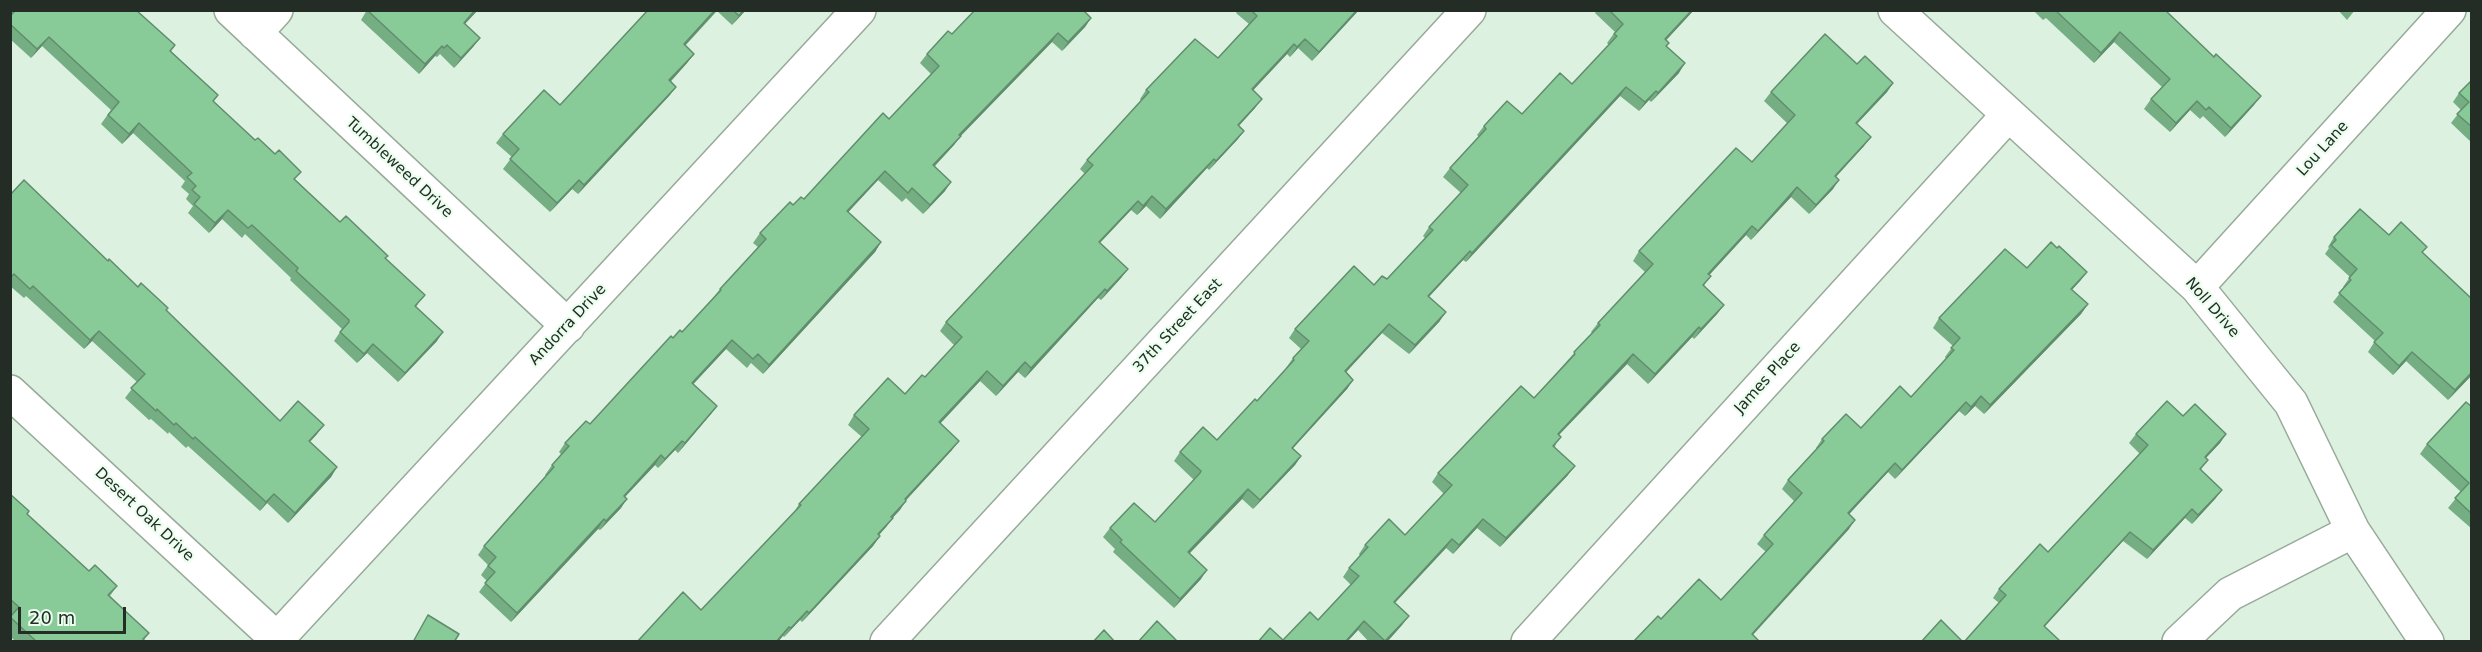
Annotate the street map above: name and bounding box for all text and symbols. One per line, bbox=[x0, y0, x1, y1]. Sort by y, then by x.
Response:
street label: Tumbleweed Drive bbox=[342, 114, 456, 222]
street label: Lou Lane bbox=[2294, 118, 2352, 180]
street label: Noll Drive bbox=[2181, 274, 2243, 342]
street label: 37th Street East bbox=[1130, 275, 1226, 377]
street label: Andorra Drive bbox=[526, 281, 610, 369]
street label: James Place bbox=[1731, 339, 1805, 417]
street label: Desert Oak Drive bbox=[91, 464, 197, 566]
scale bar bbox=[21, 595, 129, 633]
text: 20 m bbox=[29, 607, 75, 628]

